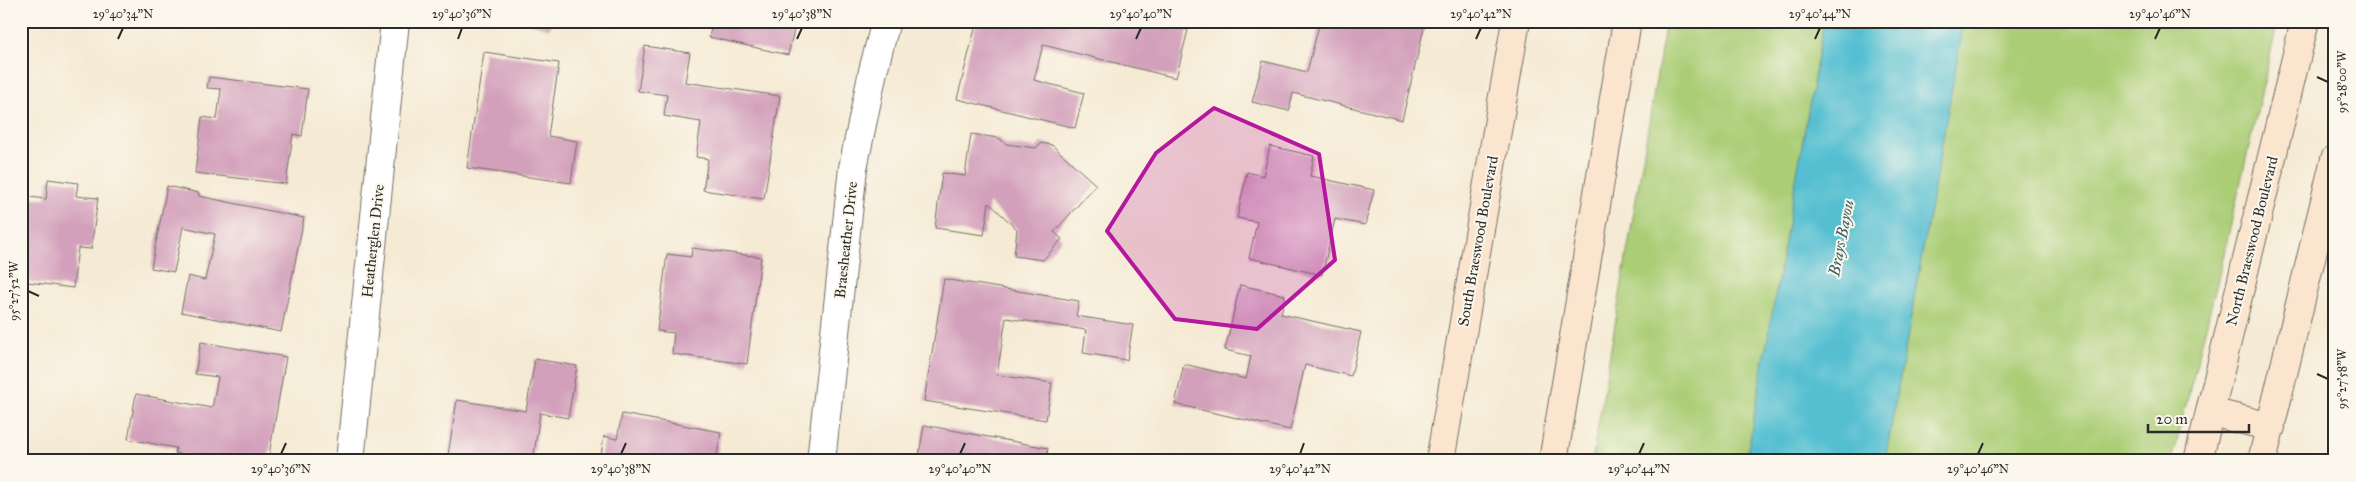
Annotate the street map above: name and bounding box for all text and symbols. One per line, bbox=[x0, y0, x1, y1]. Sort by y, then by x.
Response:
text: 29°40'34"N bbox=[93, 7, 153, 21]
text: 29°40'36"N bbox=[432, 7, 492, 21]
text: 29°40'38"N bbox=[772, 7, 832, 21]
text: 29°40'40"N bbox=[1110, 7, 1172, 21]
text: 29°40'42"N bbox=[1450, 7, 1512, 21]
text: 29°40'44"N bbox=[1789, 7, 1851, 21]
text: 29°40'46"N bbox=[2129, 7, 2191, 21]
text: 95°28'00"W bbox=[2335, 50, 2349, 113]
street label: South Braeswood Boulevard bbox=[1454, 154, 1502, 328]
street label: North Braeswood Boulevard bbox=[2222, 154, 2282, 328]
street label: Braesheather Drive bbox=[831, 180, 861, 300]
street label: Heatherglen Drive bbox=[358, 183, 388, 299]
water label: Brays Bayou bbox=[1824, 198, 1858, 279]
text: 95°27'52"W bbox=[7, 260, 21, 321]
text: 95°27'58"W bbox=[2335, 348, 2349, 409]
scale bar bbox=[2148, 402, 2250, 434]
text: 20 m bbox=[2156, 410, 2188, 428]
text: 29°40'36"N bbox=[251, 462, 311, 476]
text: 29°40'38"N bbox=[591, 462, 651, 476]
text: 29°40'40"N bbox=[929, 462, 991, 476]
text: 29°40'42"N bbox=[1269, 462, 1331, 476]
text: 29°40'44"N bbox=[1608, 462, 1670, 476]
text: 29°40'46"N bbox=[1947, 462, 2009, 476]

